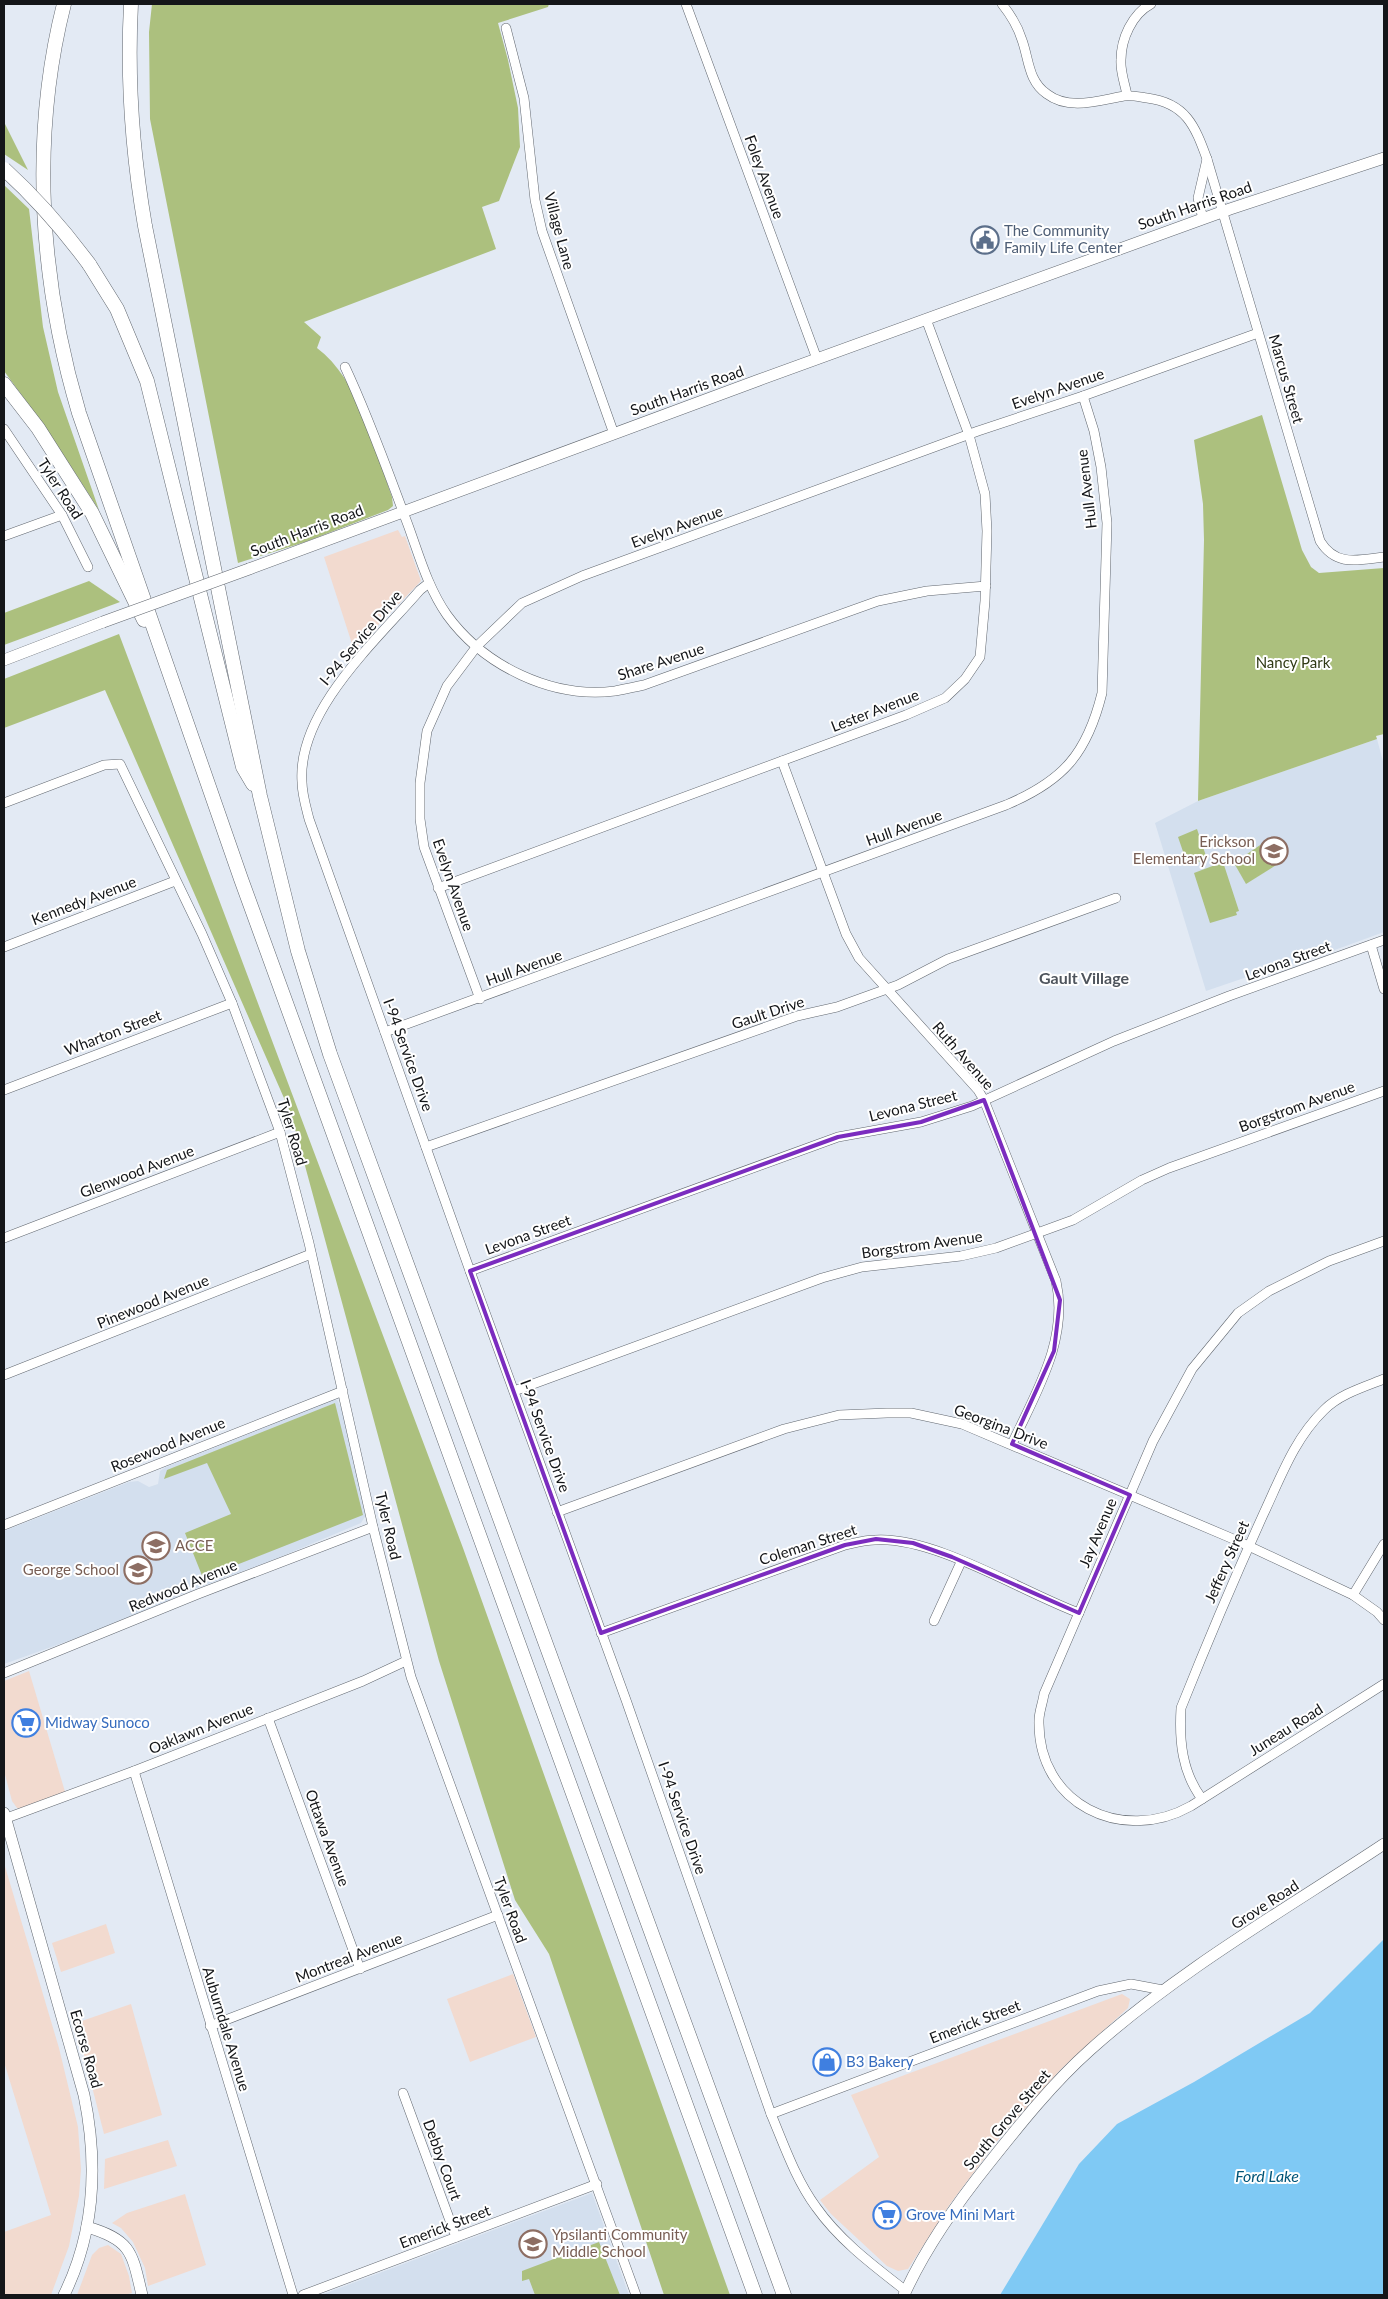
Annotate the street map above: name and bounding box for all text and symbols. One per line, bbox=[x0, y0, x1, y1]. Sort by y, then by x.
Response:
street label: Foley Avenue bbox=[741, 132, 788, 221]
street label: South Harris Road bbox=[1135, 177, 1254, 233]
street label: Village Lane bbox=[541, 190, 579, 271]
place label: The Community Family Life Center bbox=[1004, 221, 1123, 256]
public building icon: The Community Family Life Center bbox=[970, 225, 1000, 255]
street label: Marcus Street bbox=[1266, 332, 1308, 426]
street label: South Harris Road bbox=[627, 361, 746, 419]
street label: Evelyn Avenue bbox=[1009, 364, 1106, 412]
street label: Hull Avenue bbox=[1072, 448, 1100, 530]
street label: Tyler Road bbox=[34, 455, 87, 522]
street label: South Harris Road bbox=[248, 500, 366, 560]
street label: Evelyn Avenue bbox=[628, 501, 725, 551]
street label: I-94 Service Drive bbox=[315, 586, 405, 688]
street label: Share Avenue bbox=[615, 639, 706, 683]
park label: Nancy Park bbox=[1256, 653, 1331, 671]
street label: Lester Avenue bbox=[828, 685, 921, 735]
street label: Hull Avenue bbox=[863, 805, 944, 849]
place label: Erickson Elementary School bbox=[1133, 832, 1255, 867]
street label: Evelyn Avenue bbox=[430, 836, 478, 933]
school or university icon: Erickson Elementary School bbox=[1259, 836, 1289, 866]
street label: Kennedy Avenue bbox=[29, 872, 139, 928]
street label: Levona Street bbox=[1242, 936, 1334, 984]
street label: Hull Avenue bbox=[483, 945, 564, 989]
district label: Gault Village bbox=[1039, 968, 1129, 987]
street label: Gault Drive bbox=[729, 992, 806, 1032]
street label: I-94 Service Drive bbox=[380, 996, 438, 1113]
street label: Wharton Street bbox=[62, 1005, 164, 1059]
street label: Ruth Avenue bbox=[929, 1018, 998, 1093]
street label: Borgstrom Avenue bbox=[1236, 1077, 1357, 1135]
street label: Levona Street bbox=[867, 1085, 959, 1125]
street label: Tyler Road bbox=[274, 1096, 312, 1167]
street label: Glenwood Avenue bbox=[77, 1141, 196, 1201]
street label: Levona Street bbox=[482, 1210, 574, 1258]
street label: Borgstrom Avenue bbox=[860, 1227, 984, 1261]
street label: Pinewood Avenue bbox=[94, 1270, 211, 1332]
street label: I-94 Service Drive bbox=[517, 1377, 575, 1494]
street label: Georgina Drive bbox=[952, 1400, 1051, 1452]
street label: Rosewood Avenue bbox=[108, 1413, 228, 1475]
street label: Tyler Road bbox=[372, 1490, 406, 1561]
street label: Jay Avenue bbox=[1074, 1495, 1120, 1570]
street label: Jeffery Street bbox=[1200, 1517, 1252, 1605]
street label: Coleman Street bbox=[757, 1520, 859, 1568]
school or university icon: ACCE bbox=[141, 1531, 171, 1561]
place label: ACCE bbox=[175, 1536, 213, 1554]
school or university icon: George School bbox=[123, 1555, 153, 1585]
street label: Redwood Avenue bbox=[126, 1555, 240, 1615]
place label: George School bbox=[23, 1560, 119, 1578]
street label: Oaklawn Avenue bbox=[146, 1699, 256, 1757]
street label: Juneau Road bbox=[1245, 1699, 1326, 1759]
supermarket icon: Midway Sunoco bbox=[11, 1708, 41, 1738]
place label: Midway Sunoco bbox=[45, 1713, 150, 1731]
street label: I-94 Service Drive bbox=[655, 1759, 711, 1877]
street label: Ottawa Avenue bbox=[302, 1787, 354, 1889]
street label: Tyler Road bbox=[491, 1874, 531, 1945]
street label: Grove Road bbox=[1227, 1876, 1302, 1933]
street label: Montreal Avenue bbox=[293, 1928, 405, 1986]
street label: Auburndale Avenue bbox=[199, 1964, 254, 2093]
street label: Emerick Street bbox=[927, 1995, 1023, 2047]
street label: Ecorse Road bbox=[67, 2007, 107, 2090]
shop icon: B3 Bakery bbox=[812, 2047, 842, 2077]
place label: B3 Bakery bbox=[846, 2052, 914, 2070]
street label: South Grove Street bbox=[959, 2065, 1054, 2173]
street label: Debby Court bbox=[420, 2117, 466, 2203]
water label: Ford Lake bbox=[1235, 2166, 1299, 2185]
street label: Emerick Street bbox=[397, 2200, 493, 2252]
supermarket icon: Grove Mini Mart bbox=[872, 2200, 902, 2230]
place label: Grove Mini Mart bbox=[906, 2205, 1015, 2223]
place label: Ypsilanti Community Middle School bbox=[552, 2225, 688, 2260]
school or university icon: Ypsilanti Community Middle School bbox=[518, 2229, 548, 2259]

